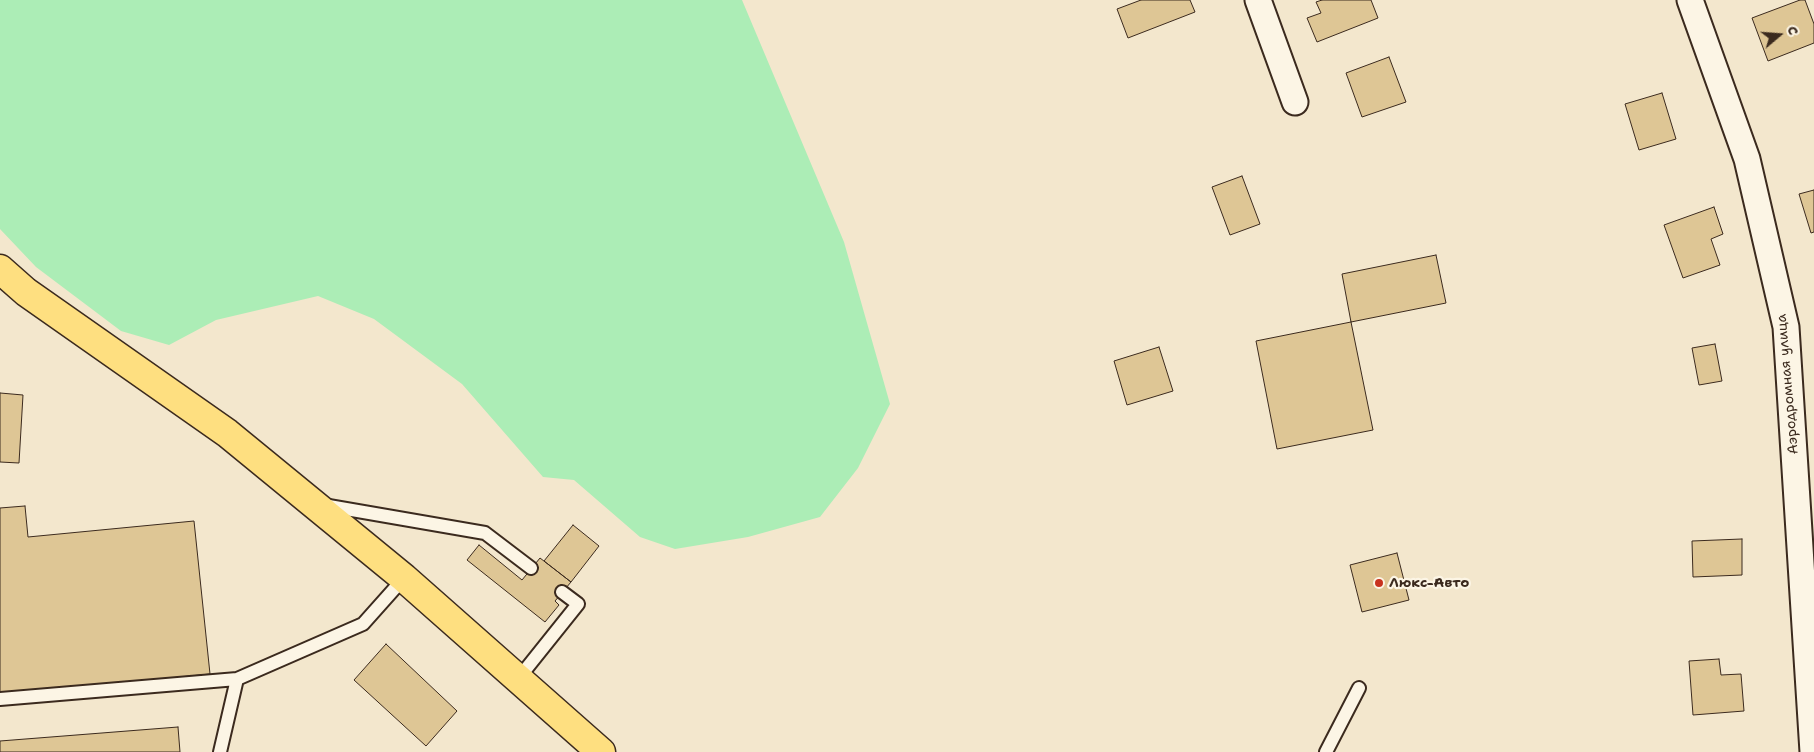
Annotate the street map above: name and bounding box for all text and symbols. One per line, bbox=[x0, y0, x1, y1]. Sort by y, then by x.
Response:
north arrow bbox=[1754, 10, 1804, 60]
text: С bbox=[1783, 23, 1803, 37]
street label: Аэродромная улица bbox=[1773, 313, 1803, 455]
place label: Люкс-Авто bbox=[1389, 575, 1469, 591]
marker: Люкс-Авто bbox=[1373, 577, 1385, 589]

